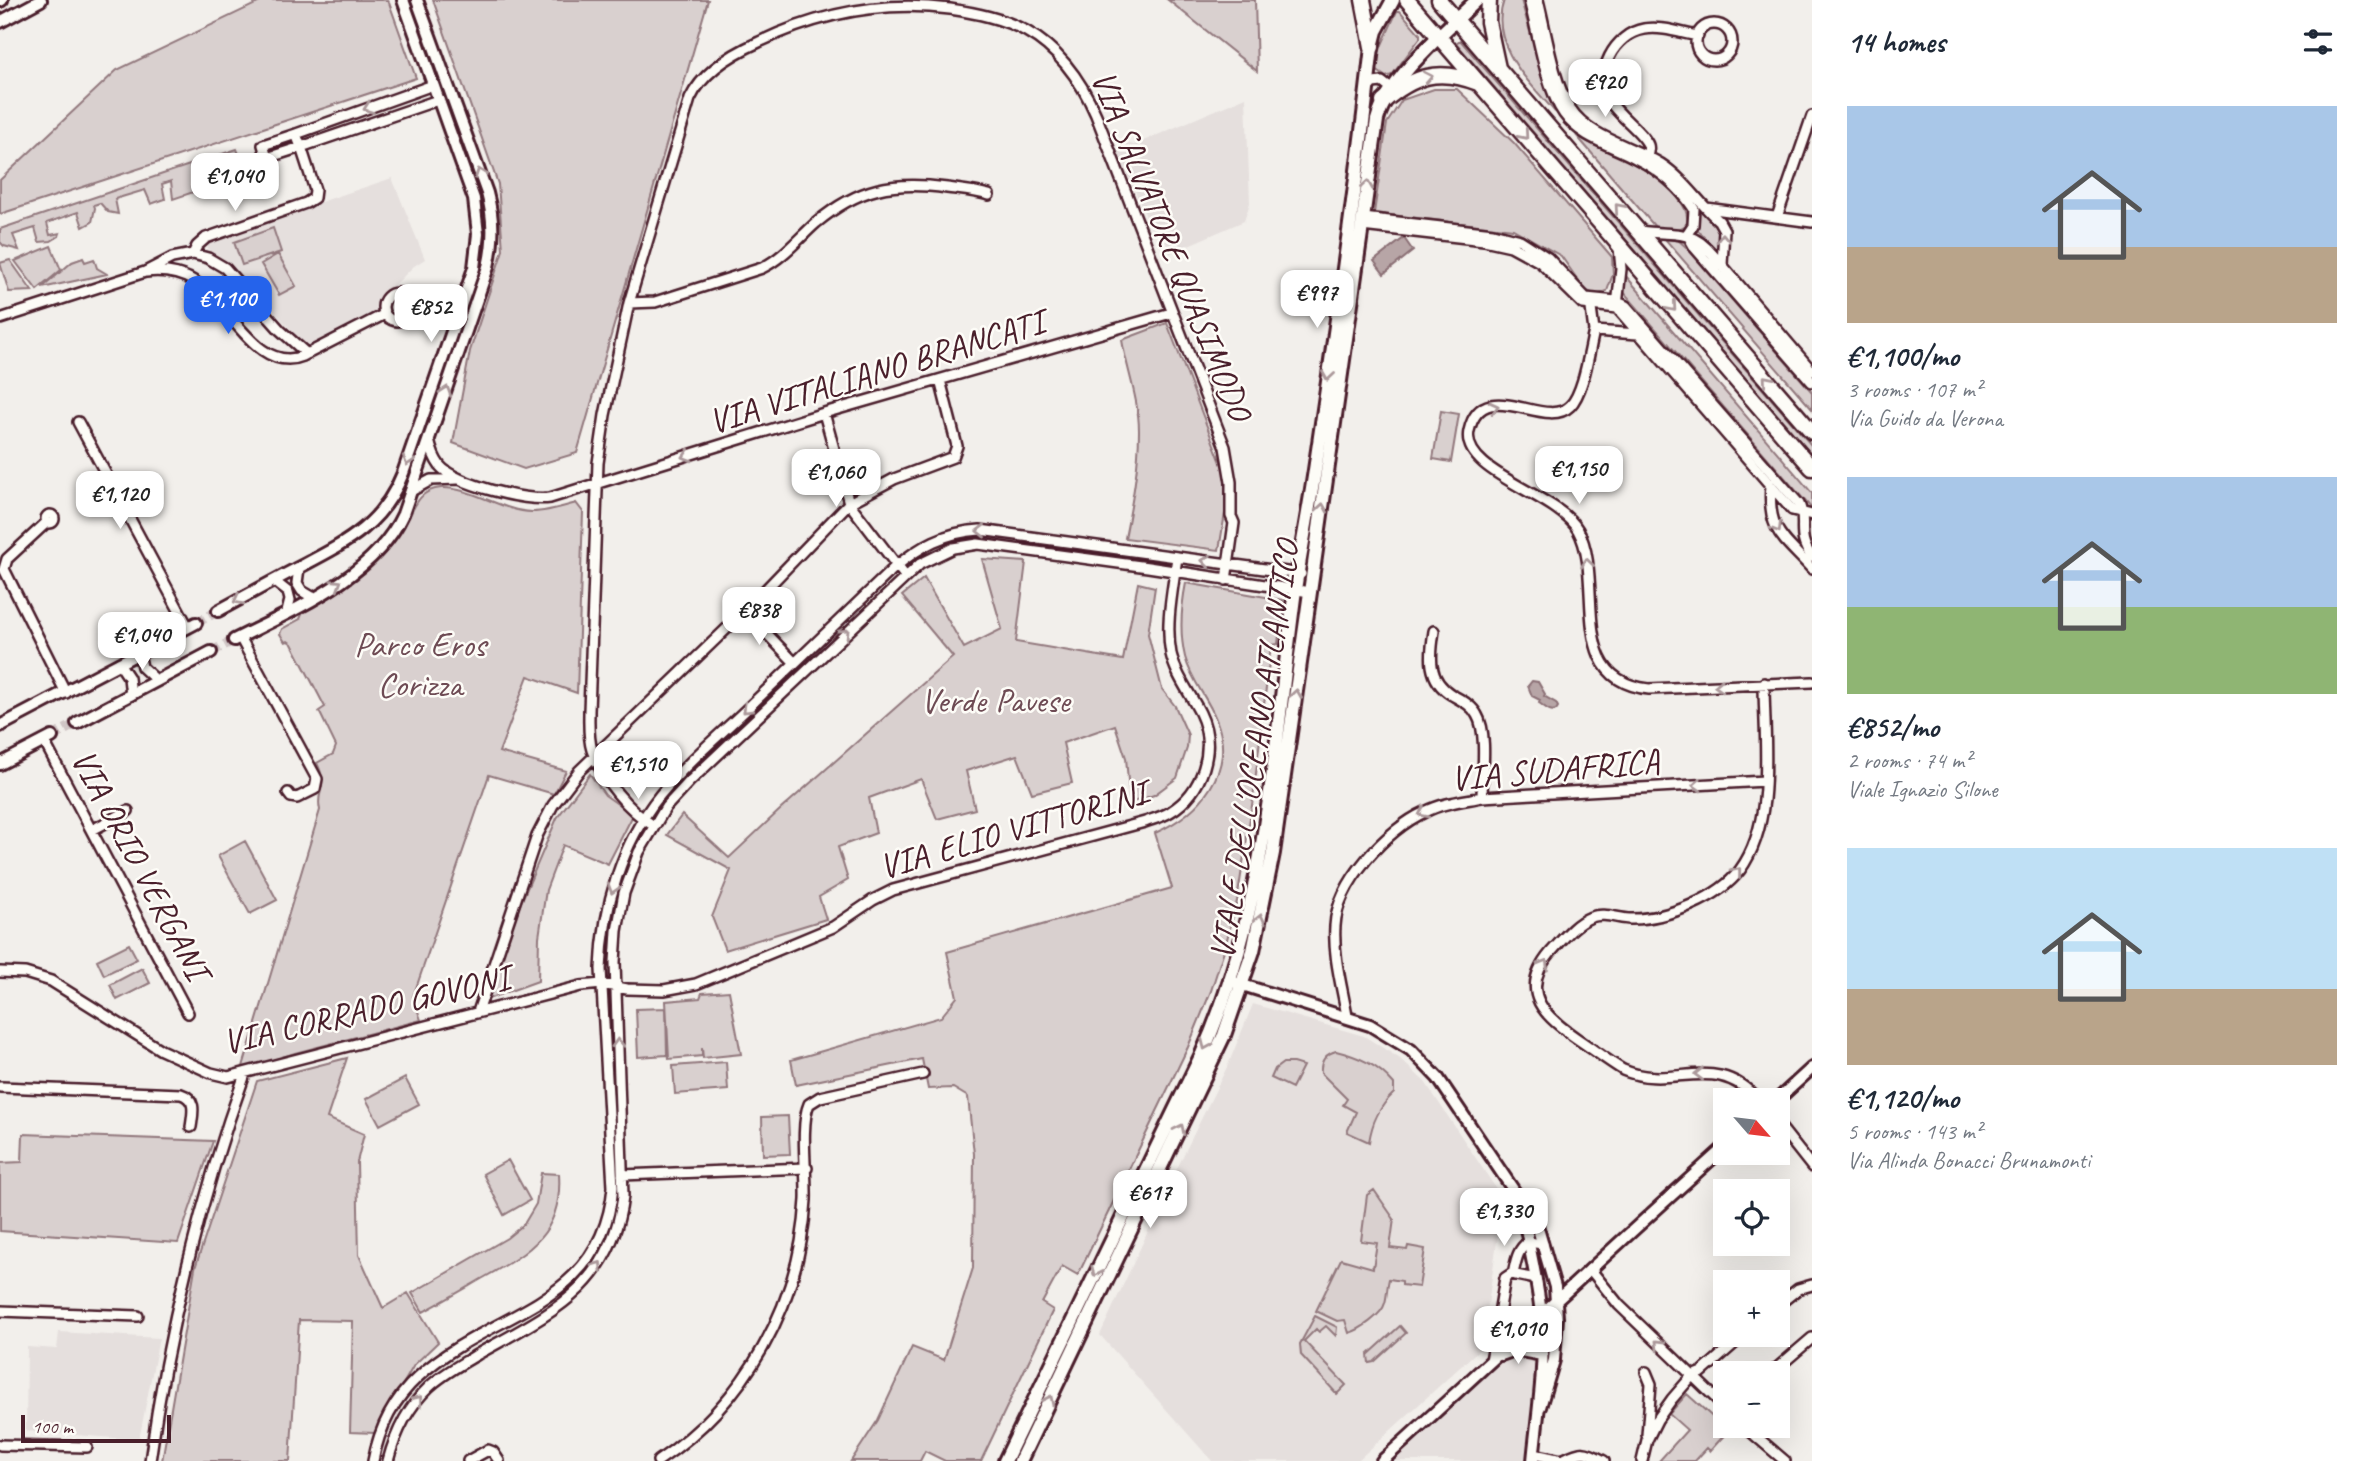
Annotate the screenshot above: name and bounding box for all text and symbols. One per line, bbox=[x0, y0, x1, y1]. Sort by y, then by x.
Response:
text: 14 homes bbox=[1847, 23, 1945, 61]
icon: filters bbox=[2299, 23, 2337, 61]
pin: €920 bbox=[1564, 60, 1646, 119]
street label: VIA SALVATORE QUASIMODO bbox=[1081, 64, 1264, 430]
text: €920 bbox=[1584, 67, 1626, 96]
one-way arrow bbox=[1422, 70, 1434, 85]
one-way arrow bbox=[363, 100, 375, 114]
one-way arrow bbox=[1516, 127, 1528, 140]
icon: home bbox=[2029, 152, 2155, 278]
pin: €1,040 bbox=[178, 154, 292, 213]
text: €1,040 bbox=[207, 161, 263, 190]
one-way arrow bbox=[475, 168, 489, 180]
one-way arrow bbox=[1359, 180, 1374, 191]
one-way arrow bbox=[1615, 204, 1627, 217]
one-way arrow bbox=[1715, 232, 1731, 243]
pin: €997 bbox=[1276, 270, 1358, 330]
pin: €1,100 bbox=[171, 276, 285, 336]
text: €997 bbox=[1297, 278, 1337, 307]
text: €1,100 bbox=[200, 284, 256, 313]
pin: €852 bbox=[390, 284, 472, 344]
text: €852 bbox=[410, 292, 452, 321]
street label: VIA VITALIANO BRANCATI bbox=[703, 297, 1057, 444]
one-way arrow bbox=[1664, 299, 1676, 312]
text: €1,100/mo bbox=[1847, 337, 1959, 375]
one-way arrow bbox=[1321, 370, 1336, 382]
text: 3 rooms · 107 m² bbox=[1847, 375, 1982, 404]
one-way arrow bbox=[1763, 376, 1775, 389]
one-way arrow bbox=[438, 386, 452, 398]
one-way arrow bbox=[1487, 401, 1499, 415]
text: Via Guido da Verona bbox=[1847, 404, 2003, 433]
pin: €1,150 bbox=[1522, 447, 1636, 506]
one-way arrow bbox=[682, 448, 694, 463]
pin: €1,060 bbox=[779, 449, 893, 509]
one-way arrow bbox=[402, 454, 416, 466]
text: €1,150 bbox=[1551, 454, 1607, 483]
text: €1,060 bbox=[808, 457, 864, 486]
pin: €1,120 bbox=[63, 472, 177, 531]
text: €1,120 bbox=[92, 479, 148, 508]
one-way arrow bbox=[1314, 502, 1329, 514]
one-way arrow bbox=[1769, 521, 1782, 534]
one-way arrow bbox=[975, 523, 985, 539]
icon: home bbox=[2029, 523, 2155, 649]
street label: VIALE DELL'OCEANO ATLANTICO bbox=[1199, 534, 1310, 963]
one-way arrow bbox=[1200, 554, 1212, 569]
one-way arrow bbox=[1580, 557, 1595, 569]
one-way arrow bbox=[329, 580, 342, 593]
pin: €838 bbox=[718, 588, 800, 647]
one-way arrow bbox=[233, 592, 245, 605]
text: €838 bbox=[738, 595, 780, 624]
pin: €1,040 bbox=[85, 612, 199, 672]
text: €1,040 bbox=[114, 620, 170, 649]
park label: Parco Eros Corizza bbox=[354, 622, 489, 707]
one-way arrow bbox=[837, 629, 850, 642]
park label: Verde Pavese bbox=[920, 678, 1072, 723]
one-way arrow bbox=[1714, 678, 1725, 693]
one-way arrow bbox=[1288, 688, 1303, 700]
one-way arrow bbox=[742, 701, 755, 714]
text: €852/mo bbox=[1847, 708, 1939, 746]
street label: VIA SUDAFRICA bbox=[1449, 738, 1663, 801]
street label: VIA ORIO VERGANI bbox=[61, 742, 223, 993]
pin: €1,510 bbox=[581, 742, 695, 801]
text: 2 rooms · 74 m² bbox=[1847, 746, 1971, 775]
text: €1,510 bbox=[610, 749, 666, 778]
street label: VIA ELIO VITTORINI bbox=[874, 768, 1159, 889]
text: Viale Ignazio Silone bbox=[1847, 775, 1998, 804]
one-way arrow bbox=[1691, 777, 1702, 792]
one-way arrow bbox=[1418, 805, 1430, 819]
one-way arrow bbox=[1729, 868, 1741, 881]
one-way arrow bbox=[607, 883, 622, 895]
icon: home bbox=[2029, 894, 2155, 1020]
one-way arrow bbox=[1252, 913, 1266, 925]
street label: VIA CORRADO GOVONI bbox=[218, 953, 521, 1064]
one-way arrow bbox=[1536, 958, 1549, 971]
one-way arrow bbox=[611, 1038, 626, 1049]
one-way arrow bbox=[1200, 1038, 1214, 1050]
one-way arrow bbox=[1694, 1067, 1705, 1082]
text: €1,120/mo bbox=[1847, 1079, 1959, 1117]
north arrow bbox=[1713, 1088, 1790, 1166]
map controls bbox=[1713, 1088, 1790, 1438]
text: 5 rooms · 143 m² bbox=[1847, 1117, 1982, 1146]
one-way arrow bbox=[1172, 1123, 1186, 1136]
text: Via Alinda Bonacci Brunamonti bbox=[1847, 1146, 2090, 1175]
pin: €617 bbox=[1109, 1170, 1191, 1230]
text: €617 bbox=[1129, 1178, 1171, 1207]
button: locate bbox=[1713, 1179, 1790, 1256]
pin: €1,330 bbox=[1447, 1188, 1561, 1248]
text: €1,330 bbox=[1476, 1196, 1532, 1225]
one-way arrow bbox=[590, 1261, 602, 1274]
one-way arrow bbox=[1091, 1265, 1105, 1277]
button: + bbox=[1713, 1270, 1790, 1347]
pin: €1,010 bbox=[1461, 1306, 1575, 1366]
text: €1,010 bbox=[1490, 1314, 1546, 1343]
one-way arrow bbox=[1654, 1339, 1667, 1352]
button: − bbox=[1713, 1361, 1790, 1438]
one-way arrow bbox=[1041, 1395, 1055, 1407]
one-way arrow bbox=[409, 1396, 422, 1408]
scale bar bbox=[21, 1412, 172, 1444]
text: 100 m bbox=[32, 1415, 73, 1439]

